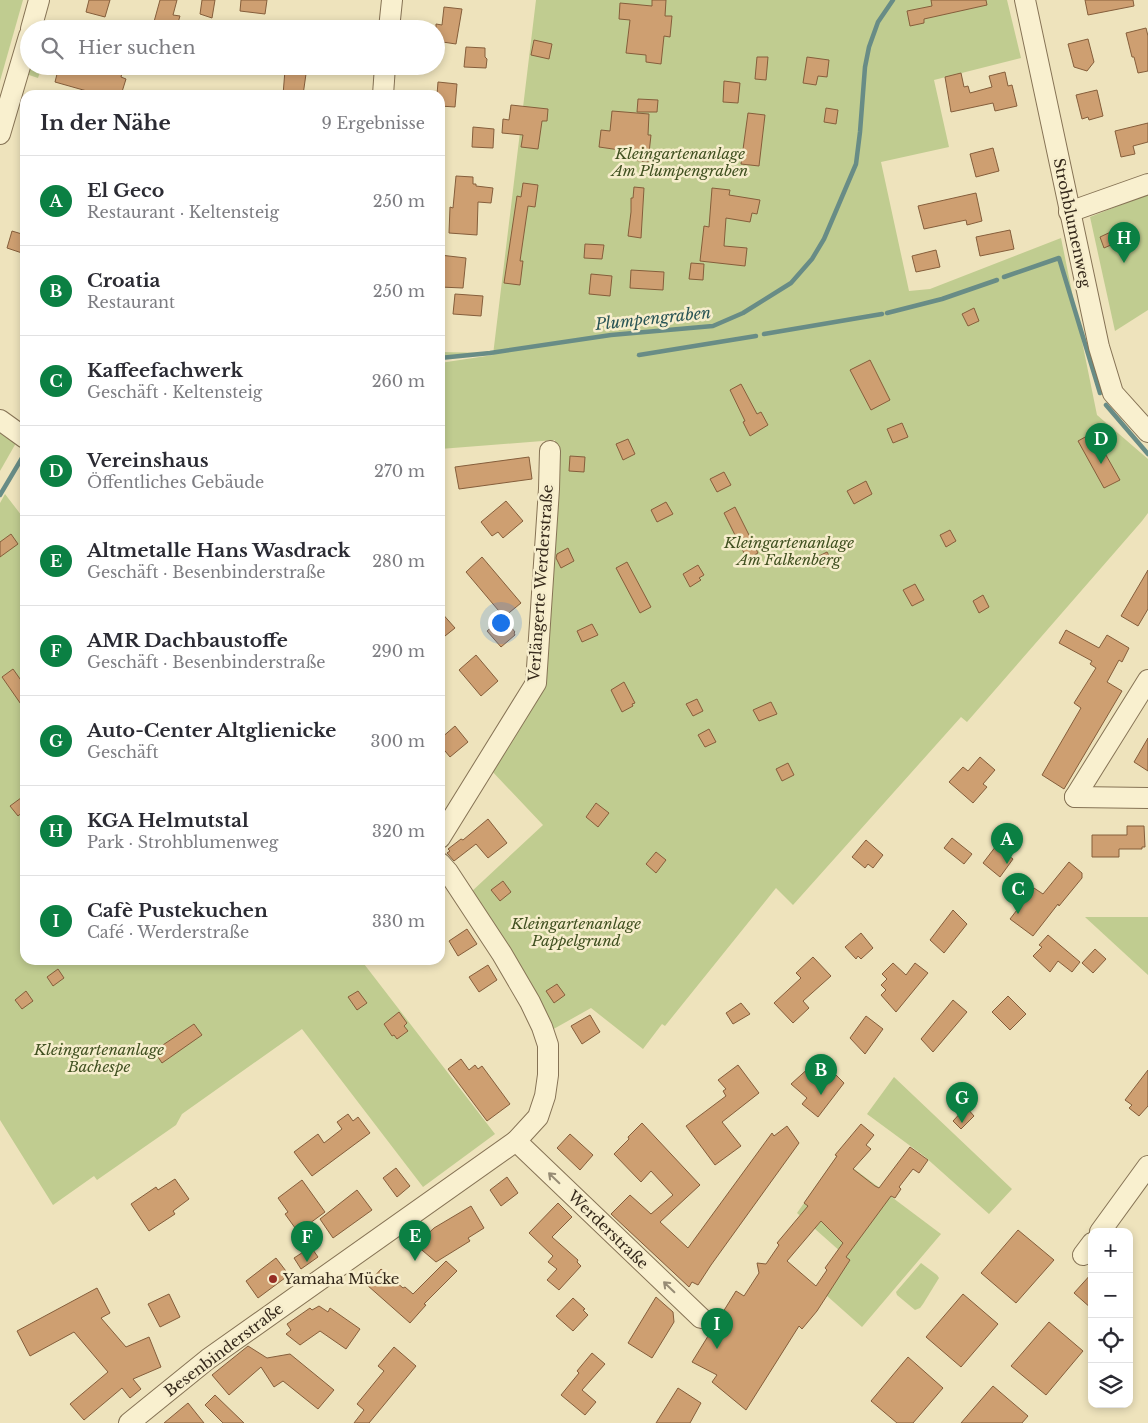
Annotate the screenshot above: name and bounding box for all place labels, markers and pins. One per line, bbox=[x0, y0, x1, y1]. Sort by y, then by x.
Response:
pin: H bbox=[1108, 222, 1140, 263]
pin: D bbox=[1085, 423, 1117, 464]
pin: A bbox=[991, 823, 1023, 864]
pin: C bbox=[1002, 873, 1034, 914]
pin: B bbox=[805, 1054, 837, 1095]
pin: G bbox=[946, 1082, 978, 1123]
pin: E bbox=[399, 1220, 431, 1261]
pin: F bbox=[291, 1221, 323, 1262]
place label: Yamaha Mücke bbox=[282, 1269, 399, 1288]
marker: Yamaha Mücke bbox=[267, 1273, 279, 1285]
pin: I bbox=[701, 1308, 733, 1349]

